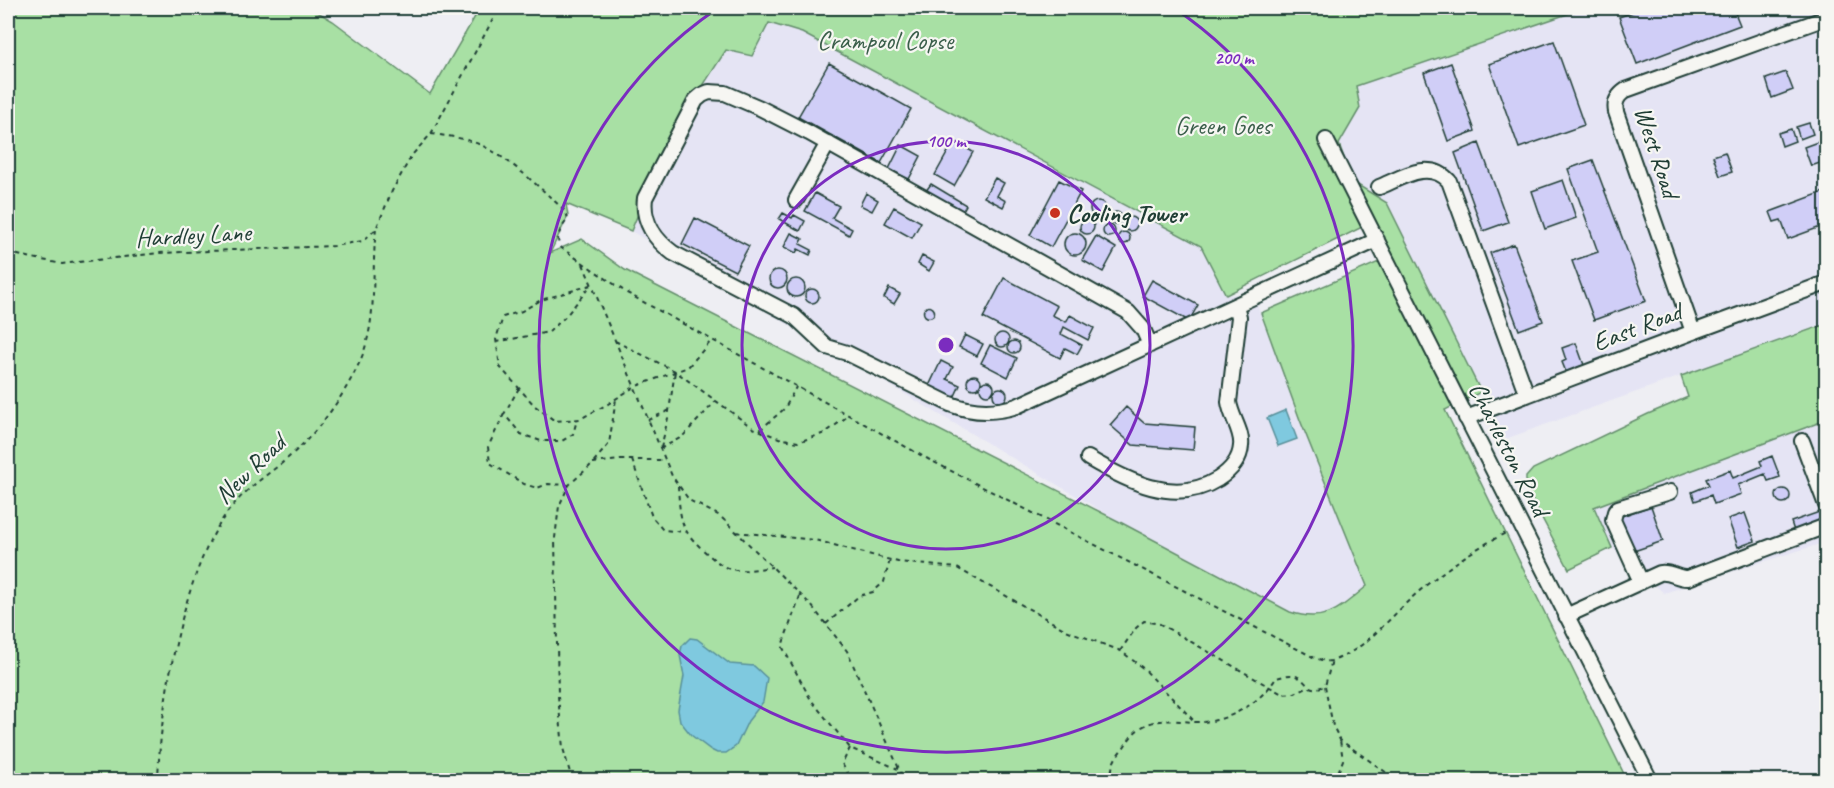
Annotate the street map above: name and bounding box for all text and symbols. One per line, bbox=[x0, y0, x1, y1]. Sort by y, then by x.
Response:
park label: Crampool Copse bbox=[817, 24, 955, 57]
text: 200 m bbox=[1215, 47, 1255, 69]
street label: West Road bbox=[1627, 102, 1688, 205]
park label: Green Goes bbox=[1175, 109, 1273, 142]
text: 100 m bbox=[927, 130, 967, 152]
place label: Cooling Tower bbox=[1067, 197, 1188, 230]
marker: Cooling Tower bbox=[1048, 206, 1062, 220]
street label: Hardley Lane bbox=[134, 215, 254, 254]
street label: East Road bbox=[1588, 294, 1690, 359]
centre of rings bbox=[936, 335, 956, 355]
street label: Charleston Road bbox=[1461, 376, 1559, 525]
street label: New Road bbox=[207, 424, 295, 511]

